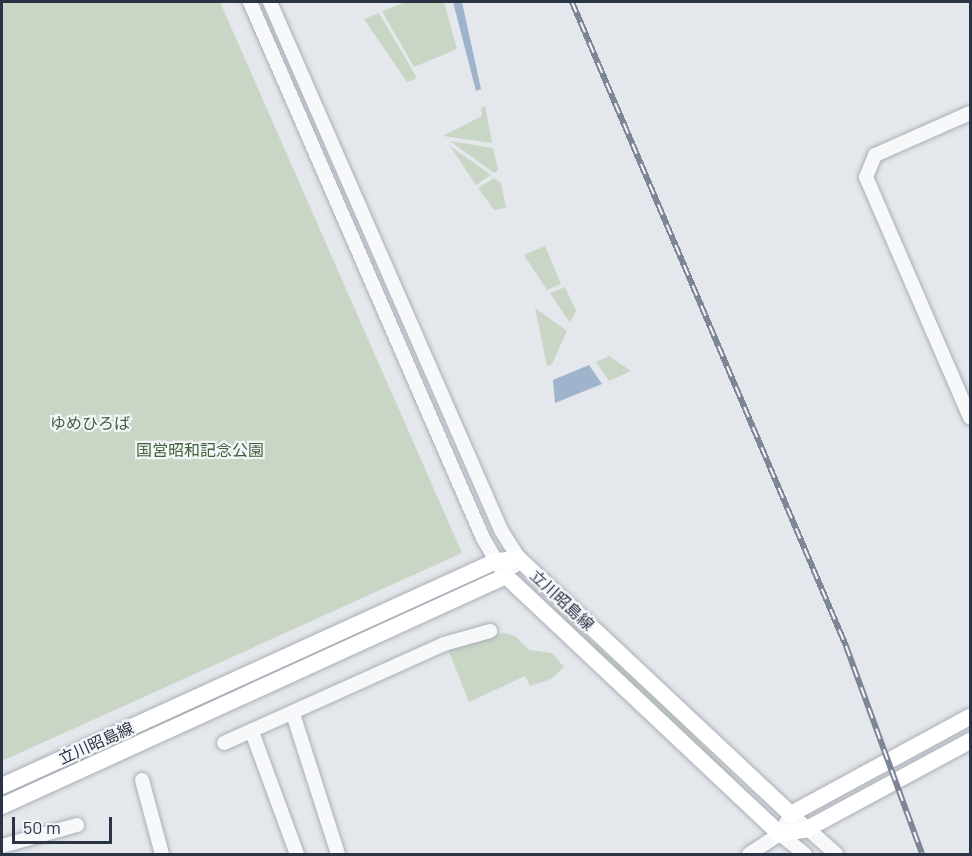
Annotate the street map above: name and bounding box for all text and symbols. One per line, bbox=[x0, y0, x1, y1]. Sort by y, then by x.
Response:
park label: ゆめひろば bbox=[50, 413, 130, 433]
park label: 国営昭和記念公園 bbox=[136, 440, 264, 460]
street label: 立川昭島線 bbox=[526, 566, 598, 634]
street label: 立川昭島線 bbox=[56, 718, 136, 768]
scale bar bbox=[15, 805, 116, 843]
text: 50 m bbox=[23, 816, 61, 838]

